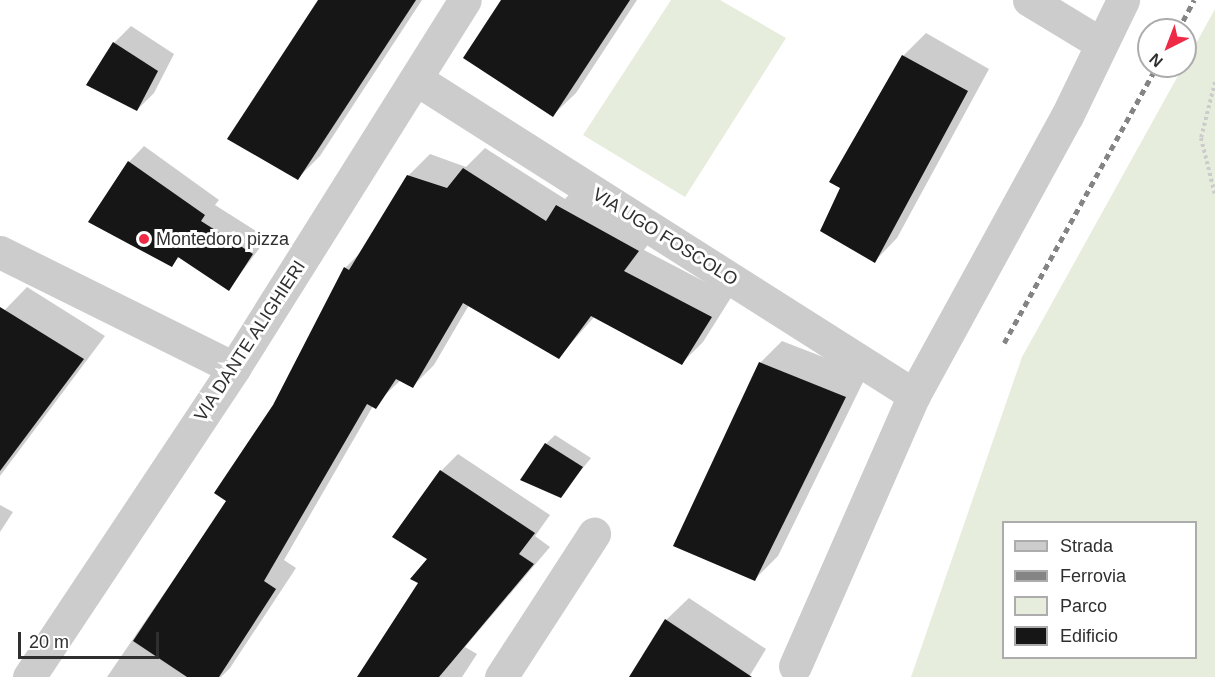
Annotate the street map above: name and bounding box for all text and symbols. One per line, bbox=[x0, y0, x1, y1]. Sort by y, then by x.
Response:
north arrow bbox=[1137, 18, 1197, 78]
text: N bbox=[1146, 50, 1166, 70]
street label: VIA UGO FOSCOLO bbox=[588, 183, 742, 291]
place label: Montedoro pizza bbox=[156, 228, 289, 250]
marker: Montedoro pizza bbox=[137, 232, 151, 246]
street label: VIA DANTE ALIGHIERI bbox=[189, 256, 311, 426]
legend bbox=[1002, 521, 1197, 659]
text: Strada bbox=[1060, 536, 1113, 556]
text: Ferrovia bbox=[1060, 566, 1126, 586]
text: Parco bbox=[1060, 596, 1107, 616]
scale bar bbox=[21, 620, 162, 658]
text: Edificio bbox=[1060, 626, 1118, 646]
text: 20 m bbox=[29, 632, 69, 652]

